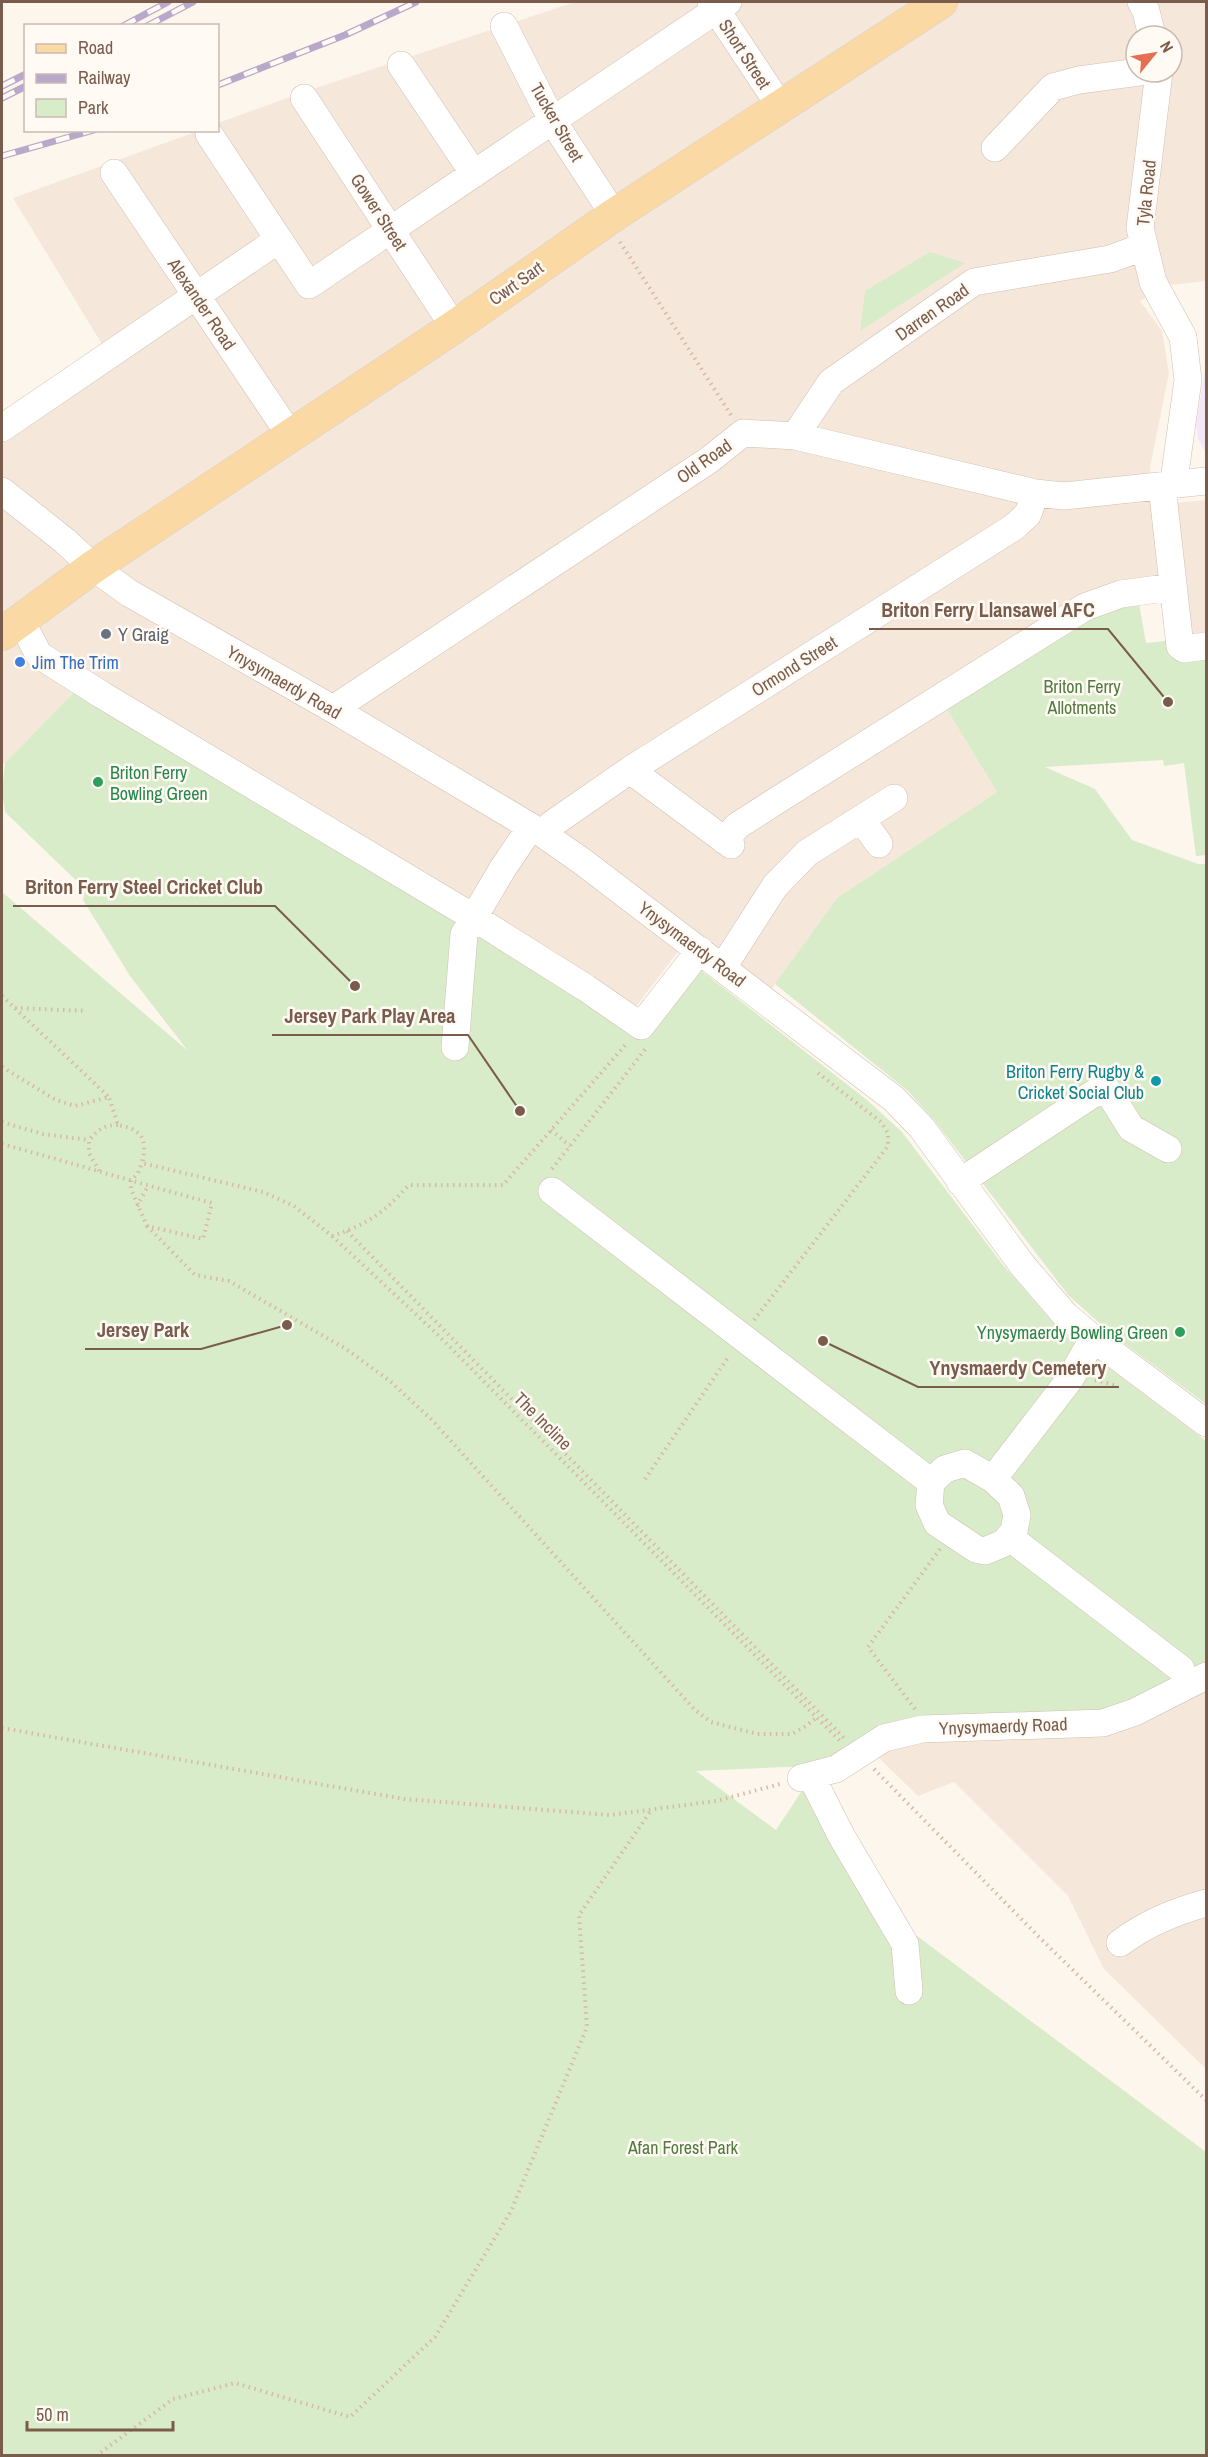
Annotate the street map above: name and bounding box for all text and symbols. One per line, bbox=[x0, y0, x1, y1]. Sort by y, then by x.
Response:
street label: Short Street bbox=[713, 14, 777, 94]
legend bbox=[24, 24, 219, 132]
north arrow bbox=[1124, 24, 1184, 84]
text: Road bbox=[78, 35, 113, 60]
text: N bbox=[1155, 37, 1179, 56]
text: Railway bbox=[78, 65, 131, 90]
street label: Tucker Street bbox=[524, 78, 590, 166]
text: Park bbox=[78, 95, 109, 120]
street label: Tyla Road bbox=[1130, 159, 1162, 227]
street label: Gower Street bbox=[345, 169, 413, 255]
street label: Alexander Road bbox=[161, 252, 242, 355]
street label: Cwrt Sart bbox=[484, 255, 548, 311]
street label: Darren Road bbox=[890, 278, 974, 346]
street label: Old Road bbox=[671, 433, 737, 489]
callout: Briton Ferry Llansawel AFC bbox=[869, 591, 1108, 629]
text: Briton Ferry Llansawel AFC bbox=[881, 596, 1095, 623]
place label: Y Graig bbox=[118, 622, 169, 647]
marker: Y Graig bbox=[99, 627, 113, 641]
street label: Ormond Street bbox=[746, 630, 842, 702]
street label: Ynysymaerdy Road bbox=[222, 639, 346, 725]
place label: Jim The Trim bbox=[32, 650, 119, 675]
marker: Jim The Trim bbox=[13, 655, 27, 669]
park label: Briton Ferry Allotments bbox=[1043, 674, 1121, 720]
place label: Briton Ferry Bowling Green bbox=[110, 760, 208, 806]
marker: Briton Ferry Bowling Green bbox=[91, 775, 105, 789]
callout: Briton Ferry Steel Cricket Club bbox=[13, 868, 275, 906]
text: Briton Ferry Steel Cricket Club bbox=[25, 873, 263, 900]
street label: Ynysymaerdy Road bbox=[633, 895, 751, 993]
callout: Jersey Park Play Area bbox=[272, 997, 468, 1035]
text: Jersey Park Play Area bbox=[285, 1002, 455, 1029]
place label: Briton Ferry Rugby & Cricket Social Club bbox=[1006, 1059, 1144, 1105]
marker: Briton Ferry Rugby & Cricket Social Club bbox=[1149, 1074, 1163, 1088]
callout: Jersey Park bbox=[85, 1311, 201, 1349]
text: Jersey Park bbox=[97, 1316, 190, 1343]
place label: Ynysymaerdy Bowling Green bbox=[977, 1320, 1168, 1345]
marker: Ynysymaerdy Bowling Green bbox=[1173, 1325, 1187, 1339]
callout: Ynysmaerdy Cemetery bbox=[918, 1349, 1119, 1387]
text: Ynysmaerdy Cemetery bbox=[930, 1354, 1107, 1381]
street label: The Incline bbox=[508, 1386, 578, 1456]
street label: Ynysymaerdy Road bbox=[938, 1711, 1068, 1741]
park label: Afan Forest Park bbox=[627, 2135, 739, 2160]
scale bar bbox=[27, 2394, 172, 2432]
text: 50 m bbox=[36, 2402, 69, 2427]

